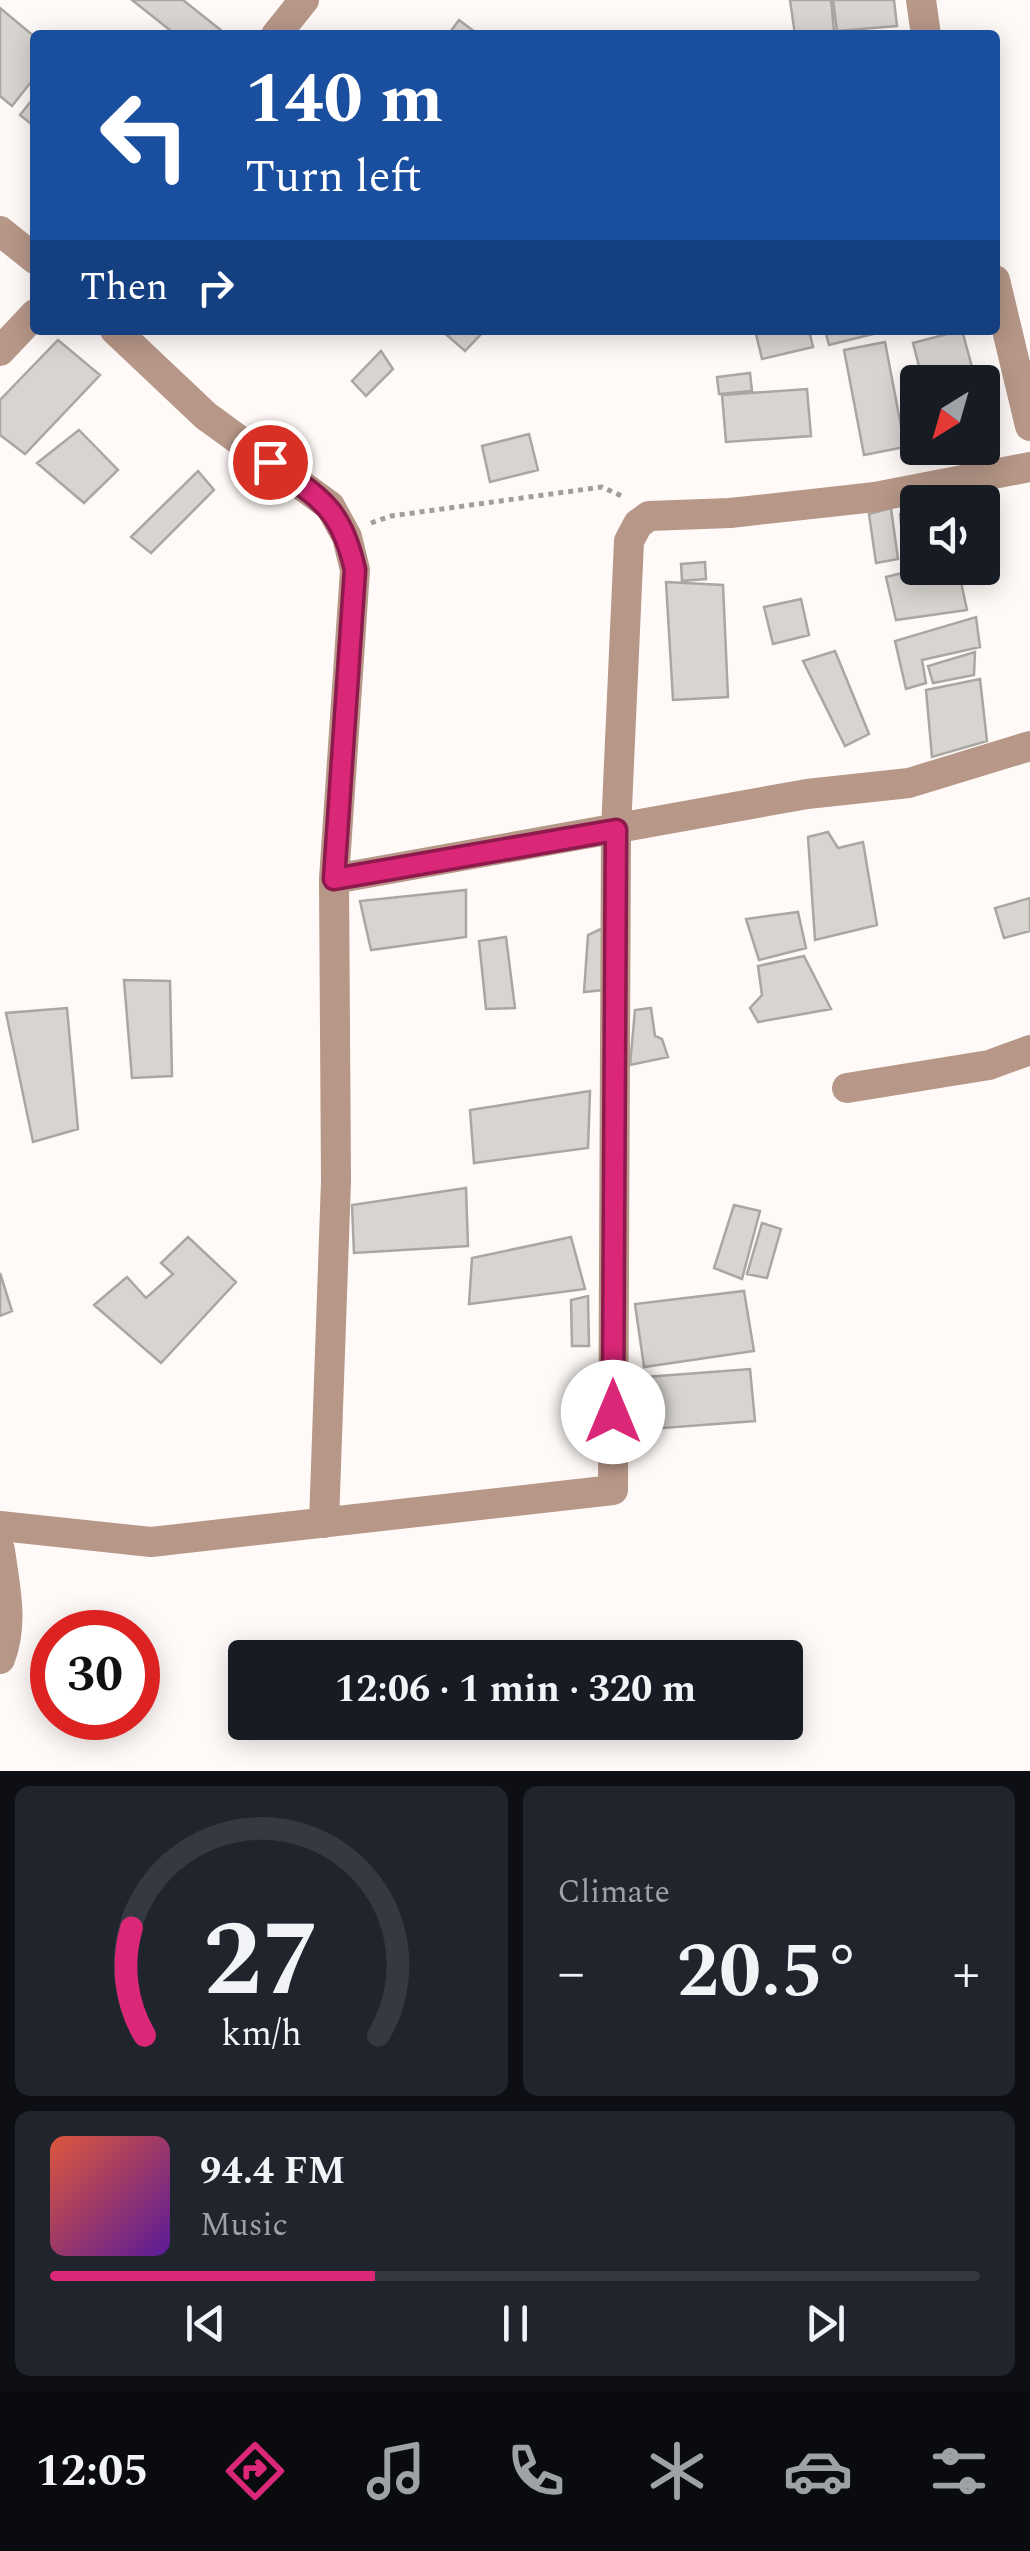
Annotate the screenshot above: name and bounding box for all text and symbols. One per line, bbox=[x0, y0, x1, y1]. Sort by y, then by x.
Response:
text: 140 m bbox=[245, 47, 443, 153]
icon: left bbox=[80, 70, 210, 200]
text: Turn left bbox=[245, 143, 422, 212]
text: Then bbox=[80, 259, 168, 317]
icon: right bbox=[188, 260, 243, 315]
north arrow bbox=[900, 365, 1000, 465]
map controls bbox=[900, 365, 1000, 585]
pin bbox=[228, 420, 313, 505]
icon: arrive bbox=[243, 435, 298, 490]
button: sound bbox=[900, 485, 1000, 585]
position arrow bbox=[561, 1360, 665, 1464]
speed limit sign: 30 bbox=[30, 1610, 160, 1740]
text: 12:06 · 1 min · 320 m bbox=[335, 1661, 696, 1719]
text: Climate bbox=[558, 1868, 670, 1917]
text: 27 bbox=[203, 1883, 320, 2041]
text: 20.5° bbox=[677, 1916, 861, 2030]
text: − bbox=[558, 1932, 585, 2015]
text: + bbox=[952, 1932, 980, 2015]
text: km/h bbox=[221, 2007, 301, 2062]
text: 94.4 FM bbox=[200, 2143, 345, 2201]
text: Music bbox=[200, 2201, 288, 2250]
icon: previous bbox=[178, 2296, 233, 2351]
icon: pause bbox=[488, 2296, 543, 2351]
icon: next bbox=[798, 2296, 853, 2351]
icon: directions bbox=[220, 2436, 290, 2506]
icon: music bbox=[361, 2436, 431, 2506]
icon: phone bbox=[501, 2436, 571, 2506]
icon: climate bbox=[642, 2436, 712, 2506]
icon: car bbox=[783, 2436, 853, 2506]
icon: filters bbox=[924, 2436, 994, 2506]
text: 12:05 bbox=[35, 2437, 149, 2506]

